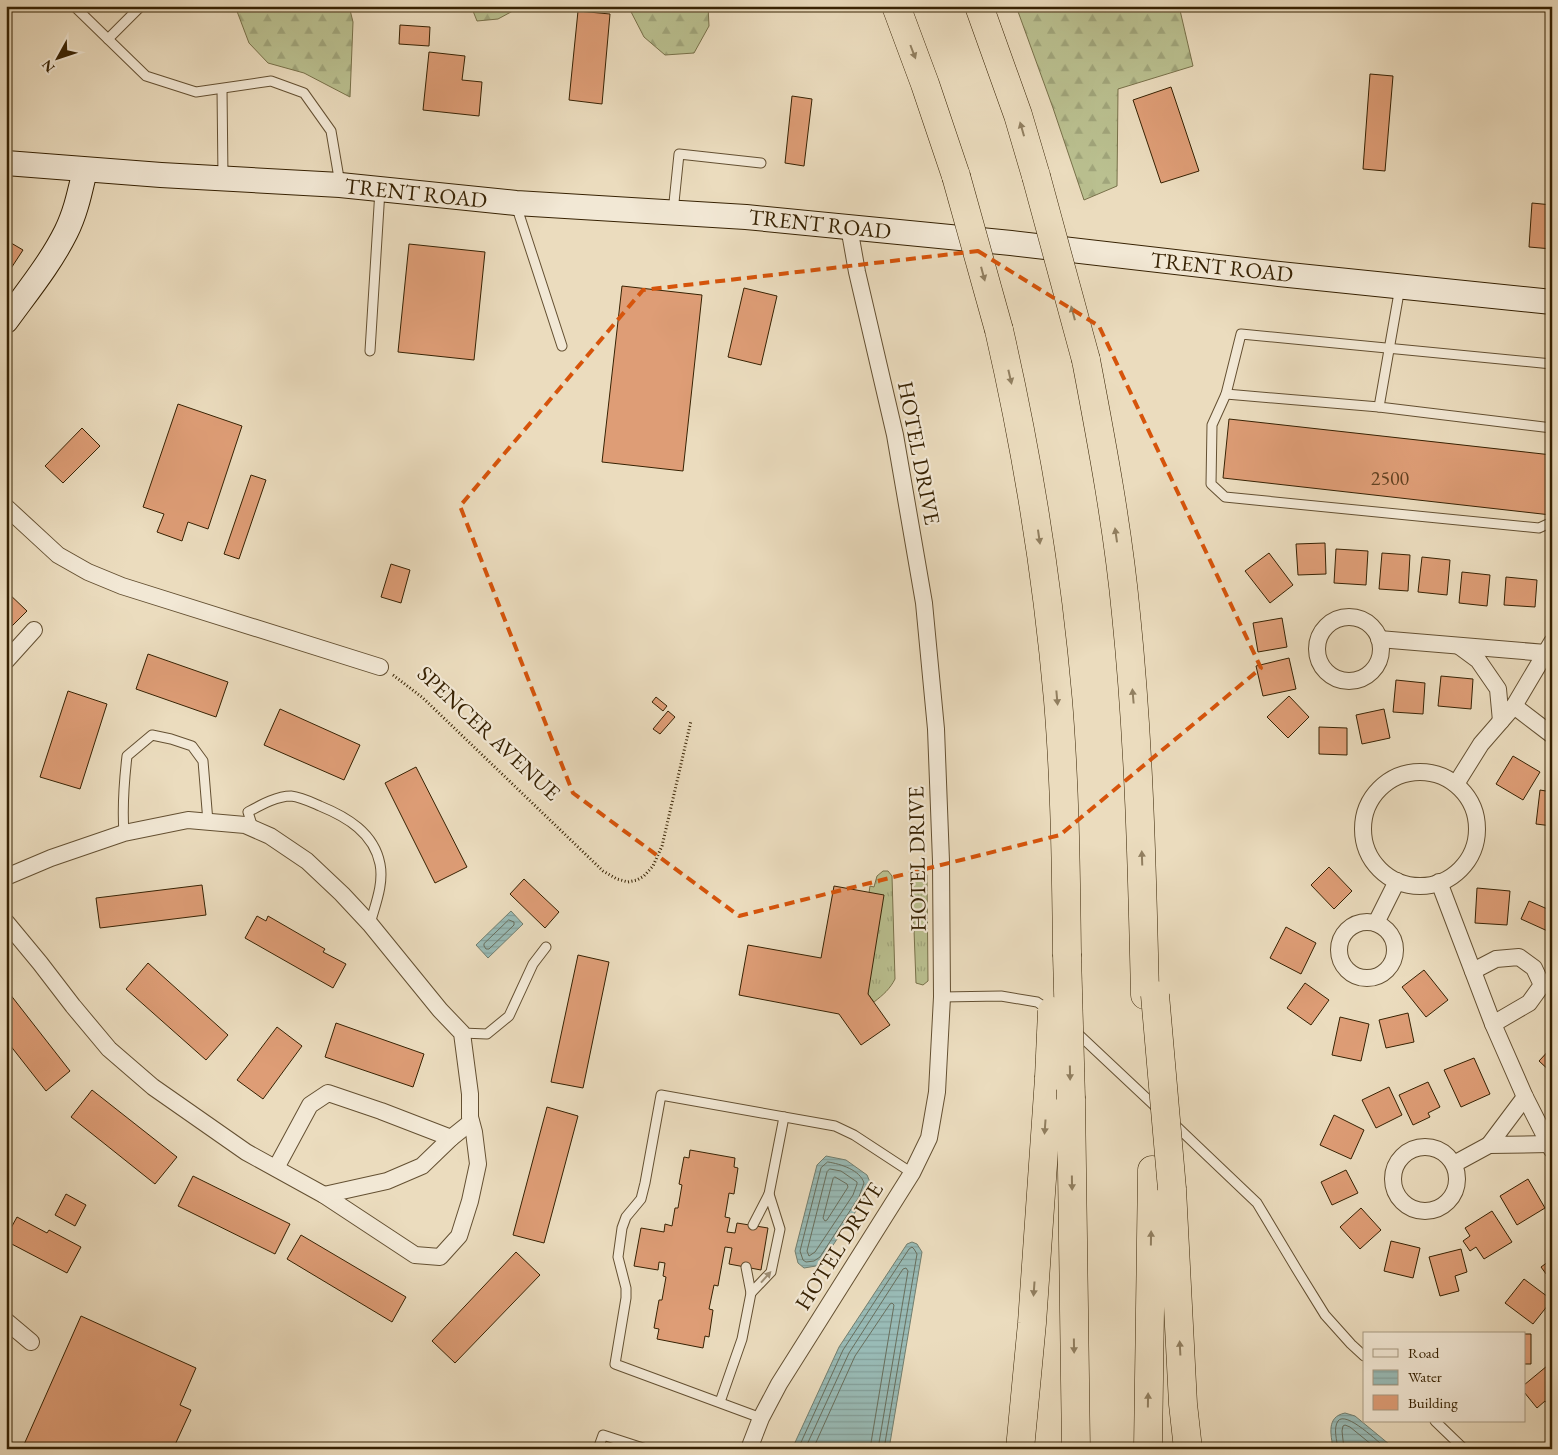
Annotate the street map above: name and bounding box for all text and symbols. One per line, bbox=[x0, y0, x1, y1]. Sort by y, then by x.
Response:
north arrow bbox=[32, 32, 82, 82]
one-way arrow bbox=[910, 45, 918, 59]
text: N bbox=[37, 56, 59, 76]
one-way arrow bbox=[1018, 121, 1026, 136]
street label: TRENT ROAD bbox=[343, 171, 489, 215]
street label: TRENT ROAD bbox=[747, 202, 893, 246]
street label: TRENT ROAD bbox=[1149, 245, 1295, 289]
one-way arrow bbox=[980, 266, 988, 281]
one-way arrow bbox=[1069, 306, 1077, 321]
one-way arrow bbox=[1006, 370, 1014, 386]
street label: HOTEL DRIVE bbox=[891, 379, 947, 527]
house number: 2500 bbox=[1371, 465, 1410, 491]
one-way arrow bbox=[1111, 526, 1119, 542]
one-way arrow bbox=[1035, 529, 1043, 545]
street label: SPENCER AVENUE bbox=[411, 659, 567, 807]
one-way arrow bbox=[1129, 688, 1137, 704]
one-way arrow bbox=[1054, 691, 1062, 707]
street label: HOTEL DRIVE bbox=[901, 786, 933, 932]
one-way arrow bbox=[1137, 850, 1145, 866]
one-way arrow bbox=[1066, 1065, 1074, 1081]
one-way arrow bbox=[1041, 1119, 1049, 1135]
one-way arrow bbox=[1068, 1175, 1076, 1191]
street label: HOTEL DRIVE bbox=[788, 1177, 890, 1315]
one-way arrow bbox=[1147, 1229, 1155, 1245]
one-way arrow bbox=[760, 1272, 772, 1284]
one-way arrow bbox=[1030, 1281, 1038, 1297]
legend bbox=[1363, 1332, 1526, 1422]
one-way arrow bbox=[1070, 1338, 1078, 1354]
one-way arrow bbox=[1176, 1340, 1184, 1356]
text: Road bbox=[1408, 1343, 1440, 1362]
text: Water bbox=[1408, 1367, 1442, 1386]
one-way arrow bbox=[1144, 1392, 1152, 1408]
text: Building bbox=[1408, 1393, 1458, 1412]

